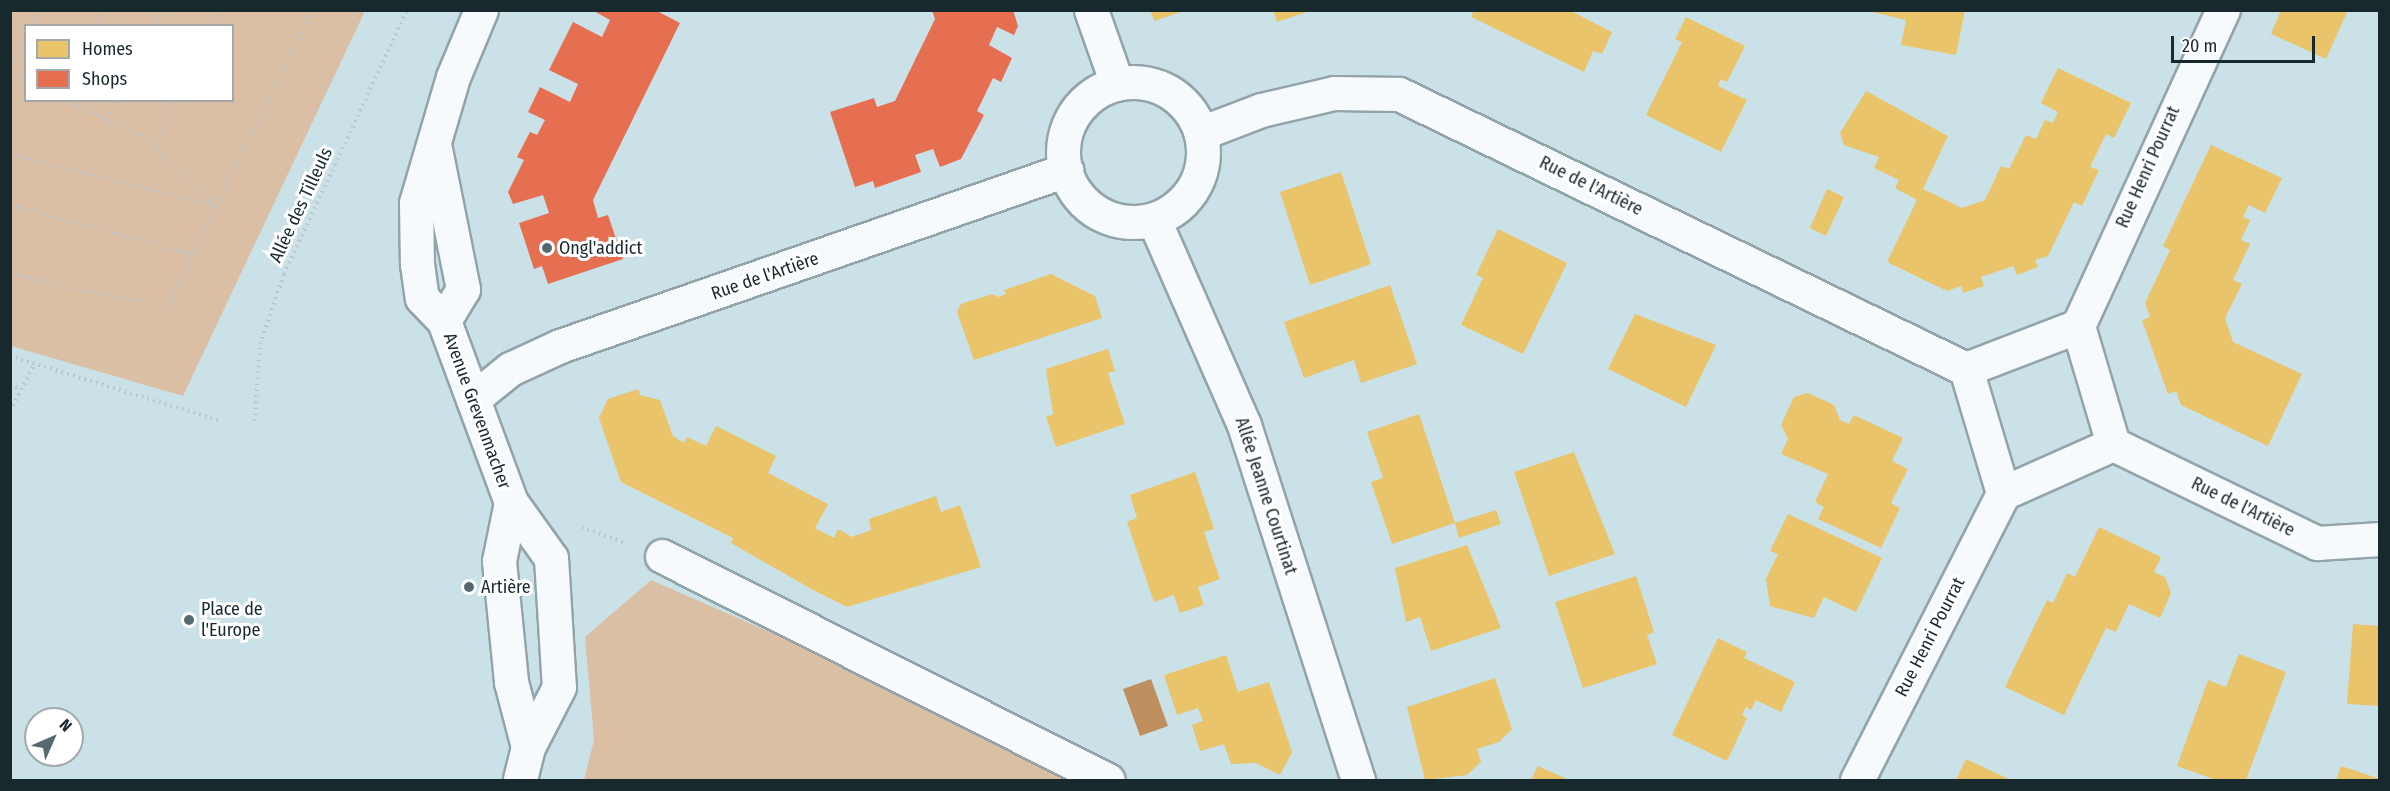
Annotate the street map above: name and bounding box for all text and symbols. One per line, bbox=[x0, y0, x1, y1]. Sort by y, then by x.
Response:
legend bbox=[24, 24, 234, 102]
scale bar bbox=[2174, 24, 2318, 62]
text: 20 m bbox=[2182, 35, 2217, 57]
text: Homes bbox=[82, 38, 133, 60]
text: Shops bbox=[82, 68, 127, 90]
street label: Rue Henri Pourrat bbox=[2111, 103, 2185, 231]
street label: Allée des Tilleuls bbox=[265, 144, 337, 266]
street label: Rue de l'Artière bbox=[1536, 152, 1646, 220]
place label: Ongl'addict bbox=[559, 237, 642, 259]
marker: Ongl'addict bbox=[540, 241, 554, 255]
street label: Rue de l'Artière bbox=[708, 247, 822, 305]
street label: Avenue Grevenmacher bbox=[439, 330, 515, 492]
street label: Allée Jeanne Courtinat bbox=[1230, 415, 1302, 577]
street label: Rue de l'Artière bbox=[2188, 473, 2298, 541]
street label: Rue Henri Pourrat bbox=[1891, 574, 1969, 700]
place label: Artière bbox=[481, 576, 531, 598]
marker: Artière bbox=[462, 580, 476, 594]
place label: Place de l'Europe bbox=[201, 599, 263, 642]
marker: Place de l'Europe bbox=[182, 613, 196, 627]
north arrow bbox=[24, 707, 84, 767]
text: N bbox=[56, 715, 76, 735]

